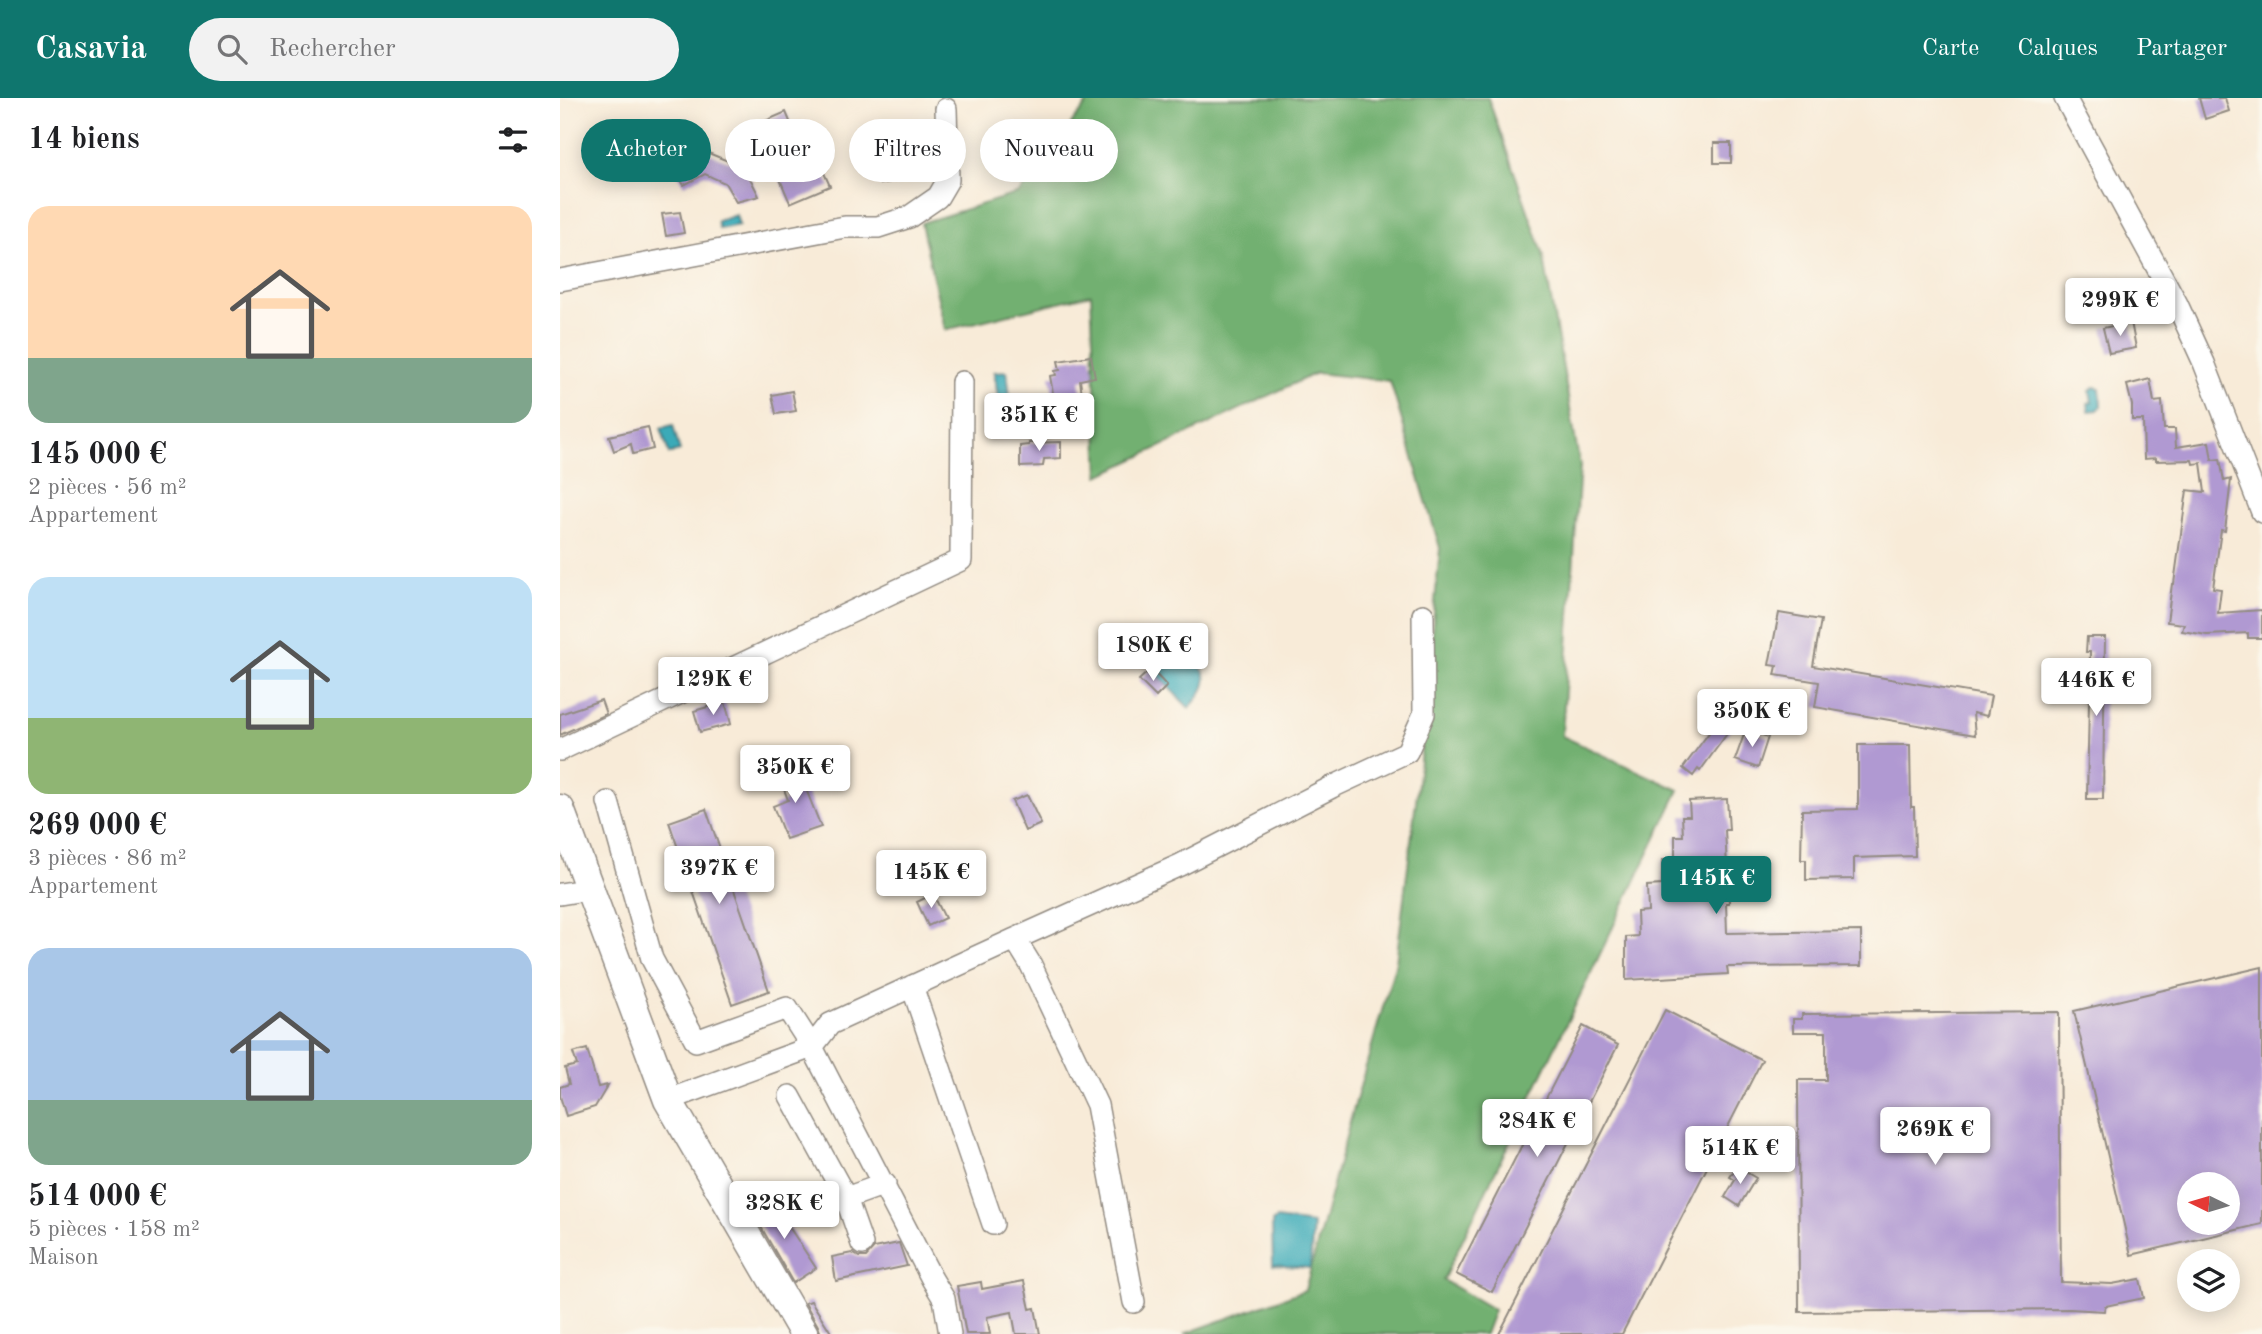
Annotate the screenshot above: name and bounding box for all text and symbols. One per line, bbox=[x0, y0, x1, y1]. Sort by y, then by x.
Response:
search box bbox=[189, 18, 679, 81]
icon: search bbox=[213, 30, 251, 68]
text: Casavia bbox=[35, 33, 147, 66]
text: Rechercher bbox=[269, 36, 396, 62]
text: Carte bbox=[1922, 37, 1979, 61]
text: Calques bbox=[2017, 37, 2098, 61]
text: Partager bbox=[2136, 37, 2227, 61]
chip: Acheter bbox=[581, 119, 711, 182]
chip: Louer bbox=[725, 119, 835, 182]
chip: Filtres bbox=[849, 119, 966, 182]
chip: Nouveau bbox=[980, 119, 1118, 182]
icon: filters bbox=[494, 121, 532, 159]
text: 14 biens bbox=[28, 125, 140, 155]
icon: home bbox=[217, 251, 343, 377]
pin: 299K € bbox=[2063, 278, 2177, 338]
text: 299K € bbox=[2081, 289, 2159, 312]
pin: 351K € bbox=[982, 394, 1096, 453]
text: 351K € bbox=[1000, 404, 1078, 427]
text: 145 000 € bbox=[28, 440, 167, 470]
text: 2 pièces · 56 m² bbox=[28, 476, 187, 499]
text: Appartement bbox=[28, 504, 158, 527]
icon: home bbox=[217, 622, 343, 748]
pin: 180K € bbox=[1096, 624, 1210, 683]
text: 180K € bbox=[1114, 634, 1192, 657]
pin: 129K € bbox=[656, 658, 770, 717]
pin: 446K € bbox=[2039, 658, 2153, 718]
text: 129K € bbox=[674, 668, 752, 691]
text: 446K € bbox=[2057, 669, 2135, 692]
pin: 350K € bbox=[1695, 690, 1809, 749]
text: 350K € bbox=[1713, 700, 1791, 723]
pin: 350K € bbox=[738, 746, 852, 805]
text: 350K € bbox=[756, 756, 834, 779]
text: 269 000 € bbox=[28, 811, 167, 841]
pin: 397K € bbox=[662, 846, 776, 906]
text: 3 pièces · 86 m² bbox=[28, 847, 187, 870]
pin: 145K € bbox=[874, 850, 988, 910]
pin: 145K € bbox=[1659, 856, 1773, 916]
text: 397K € bbox=[680, 857, 758, 880]
text: 145K € bbox=[892, 861, 970, 884]
text: 145K € bbox=[1677, 867, 1755, 890]
text: Appartement bbox=[28, 875, 158, 898]
icon: home bbox=[217, 993, 343, 1119]
pin: 284K € bbox=[1480, 1100, 1594, 1159]
pin: 269K € bbox=[1878, 1108, 1992, 1167]
text: 284K € bbox=[1498, 1110, 1576, 1133]
text: 269K € bbox=[1896, 1118, 1974, 1141]
pin: 514K € bbox=[1683, 1126, 1797, 1186]
text: 514K € bbox=[1701, 1137, 1779, 1160]
north arrow bbox=[2177, 1172, 2240, 1236]
map controls bbox=[2177, 1172, 2240, 1312]
text: 514 000 € bbox=[28, 1182, 167, 1212]
pin: 328K € bbox=[727, 1182, 841, 1241]
text: 328K € bbox=[745, 1192, 823, 1215]
text: 5 pièces · 158 m² bbox=[28, 1218, 200, 1241]
text: Maison bbox=[28, 1246, 99, 1269]
button: layers bbox=[2177, 1249, 2240, 1312]

